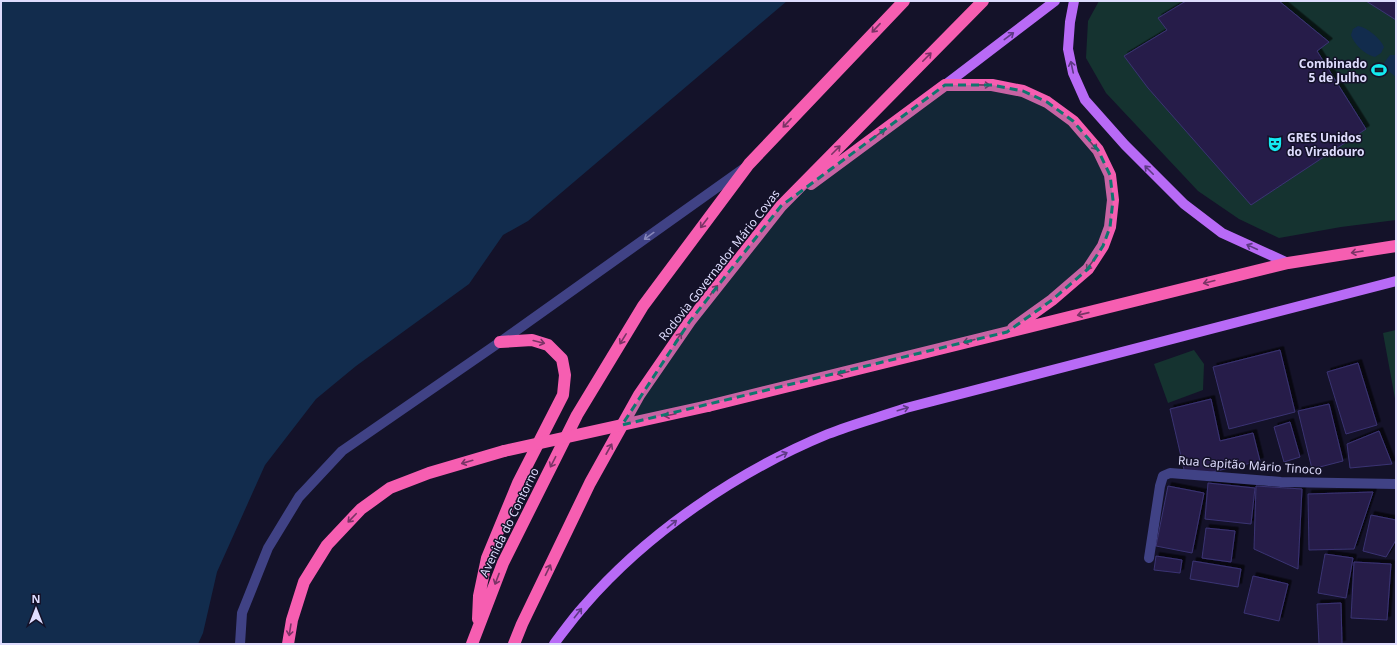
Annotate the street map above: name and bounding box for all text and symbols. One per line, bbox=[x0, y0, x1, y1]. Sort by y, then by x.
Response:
one-way arrow bbox=[872, 23, 881, 33]
one-way arrow bbox=[1004, 32, 1015, 40]
one-way arrow bbox=[922, 52, 932, 62]
place label: Combinado 5 de Julho bbox=[1299, 55, 1367, 86]
one-way arrow bbox=[1068, 61, 1076, 74]
sports icon: Combinado 5 de Julho bbox=[1370, 61, 1388, 79]
one-way arrow bbox=[977, 81, 990, 89]
one-way arrow bbox=[782, 118, 792, 128]
one-way arrow bbox=[874, 129, 885, 137]
place label: GRES Unidos do Viradouro bbox=[1287, 129, 1364, 160]
theatre icon: GRES Unidos do Viradouro bbox=[1266, 135, 1284, 153]
one-way arrow bbox=[1089, 140, 1098, 150]
one-way arrow bbox=[831, 145, 841, 155]
one-way arrow bbox=[1144, 165, 1154, 175]
street label: Rodovia Governador Mário Covas bbox=[654, 186, 784, 344]
one-way arrow bbox=[700, 217, 708, 228]
one-way arrow bbox=[644, 232, 655, 240]
one-way arrow bbox=[1246, 243, 1258, 250]
one-way arrow bbox=[1351, 248, 1364, 256]
one-way arrow bbox=[1086, 259, 1094, 270]
one-way arrow bbox=[1203, 279, 1216, 287]
one-way arrow bbox=[710, 285, 718, 296]
one-way arrow bbox=[1077, 310, 1090, 318]
one-way arrow bbox=[674, 333, 682, 344]
one-way arrow bbox=[618, 334, 627, 345]
one-way arrow bbox=[963, 338, 976, 345]
one-way arrow bbox=[532, 339, 545, 346]
one-way arrow bbox=[837, 369, 850, 377]
one-way arrow bbox=[897, 405, 910, 412]
one-way arrow bbox=[664, 411, 677, 419]
one-way arrow bbox=[606, 443, 614, 455]
one-way arrow bbox=[776, 451, 788, 458]
street label: Rua Capitão Mário Tinoco bbox=[1177, 451, 1323, 479]
one-way arrow bbox=[549, 456, 556, 468]
one-way arrow bbox=[460, 459, 473, 466]
street label: Avenida do Contorno bbox=[475, 465, 543, 579]
one-way arrow bbox=[348, 513, 357, 523]
one-way arrow bbox=[667, 520, 678, 529]
one-way arrow bbox=[545, 565, 552, 577]
one-way arrow bbox=[492, 573, 500, 585]
north arrow bbox=[16, 589, 56, 629]
text: N bbox=[32, 591, 40, 606]
one-way arrow bbox=[574, 608, 582, 619]
one-way arrow bbox=[286, 623, 294, 636]

